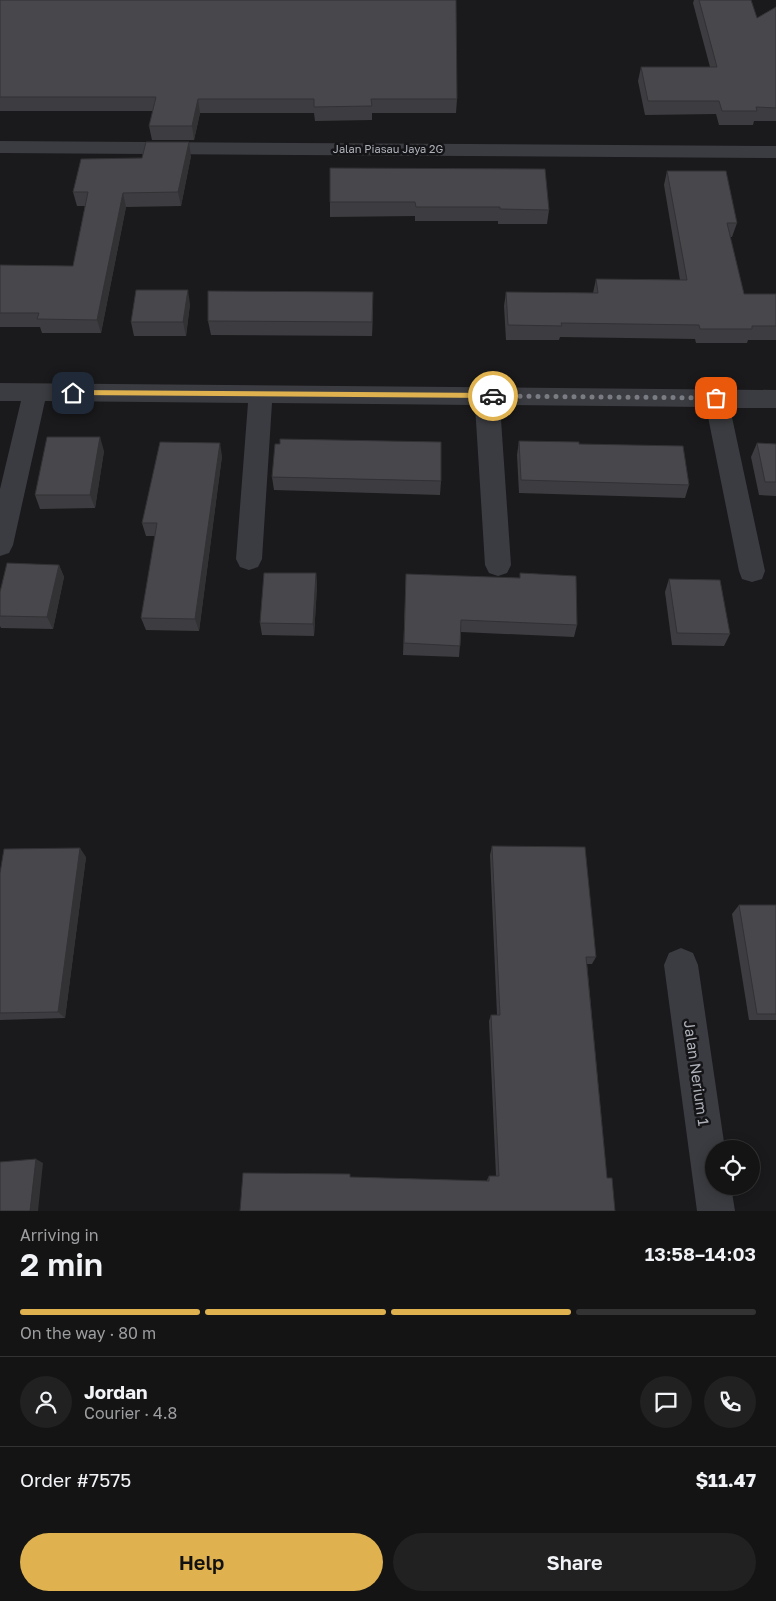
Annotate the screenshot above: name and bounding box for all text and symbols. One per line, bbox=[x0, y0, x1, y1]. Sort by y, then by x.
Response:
street label: Jalan Piasau Jaya 2G bbox=[333, 142, 443, 155]
courier bbox=[468, 371, 518, 421]
pin bbox=[52, 372, 94, 414]
pin bbox=[695, 377, 737, 419]
icon: home bbox=[59, 379, 87, 407]
icon: car bbox=[479, 382, 507, 410]
icon: bag bbox=[702, 384, 730, 412]
street label: Jalan Nerium 1 bbox=[681, 1019, 713, 1127]
map controls bbox=[705, 1140, 760, 1195]
button: locate bbox=[705, 1140, 760, 1195]
text: Arriving in bbox=[20, 1225, 99, 1245]
text: 13:58–14:03 bbox=[645, 1242, 756, 1265]
text: 2 min bbox=[20, 1245, 103, 1283]
text: On the way · 80 m bbox=[20, 1323, 156, 1343]
button: person bbox=[20, 1376, 72, 1428]
button: chat bbox=[640, 1376, 692, 1428]
button: phone bbox=[704, 1376, 756, 1428]
text: Jordan bbox=[84, 1380, 148, 1403]
text: Courier · 4.8 bbox=[84, 1403, 177, 1423]
text: Order #7575 bbox=[20, 1468, 131, 1491]
text: $11.47 bbox=[695, 1468, 756, 1491]
button: Help bbox=[20, 1533, 383, 1591]
button: Share bbox=[393, 1533, 756, 1591]

